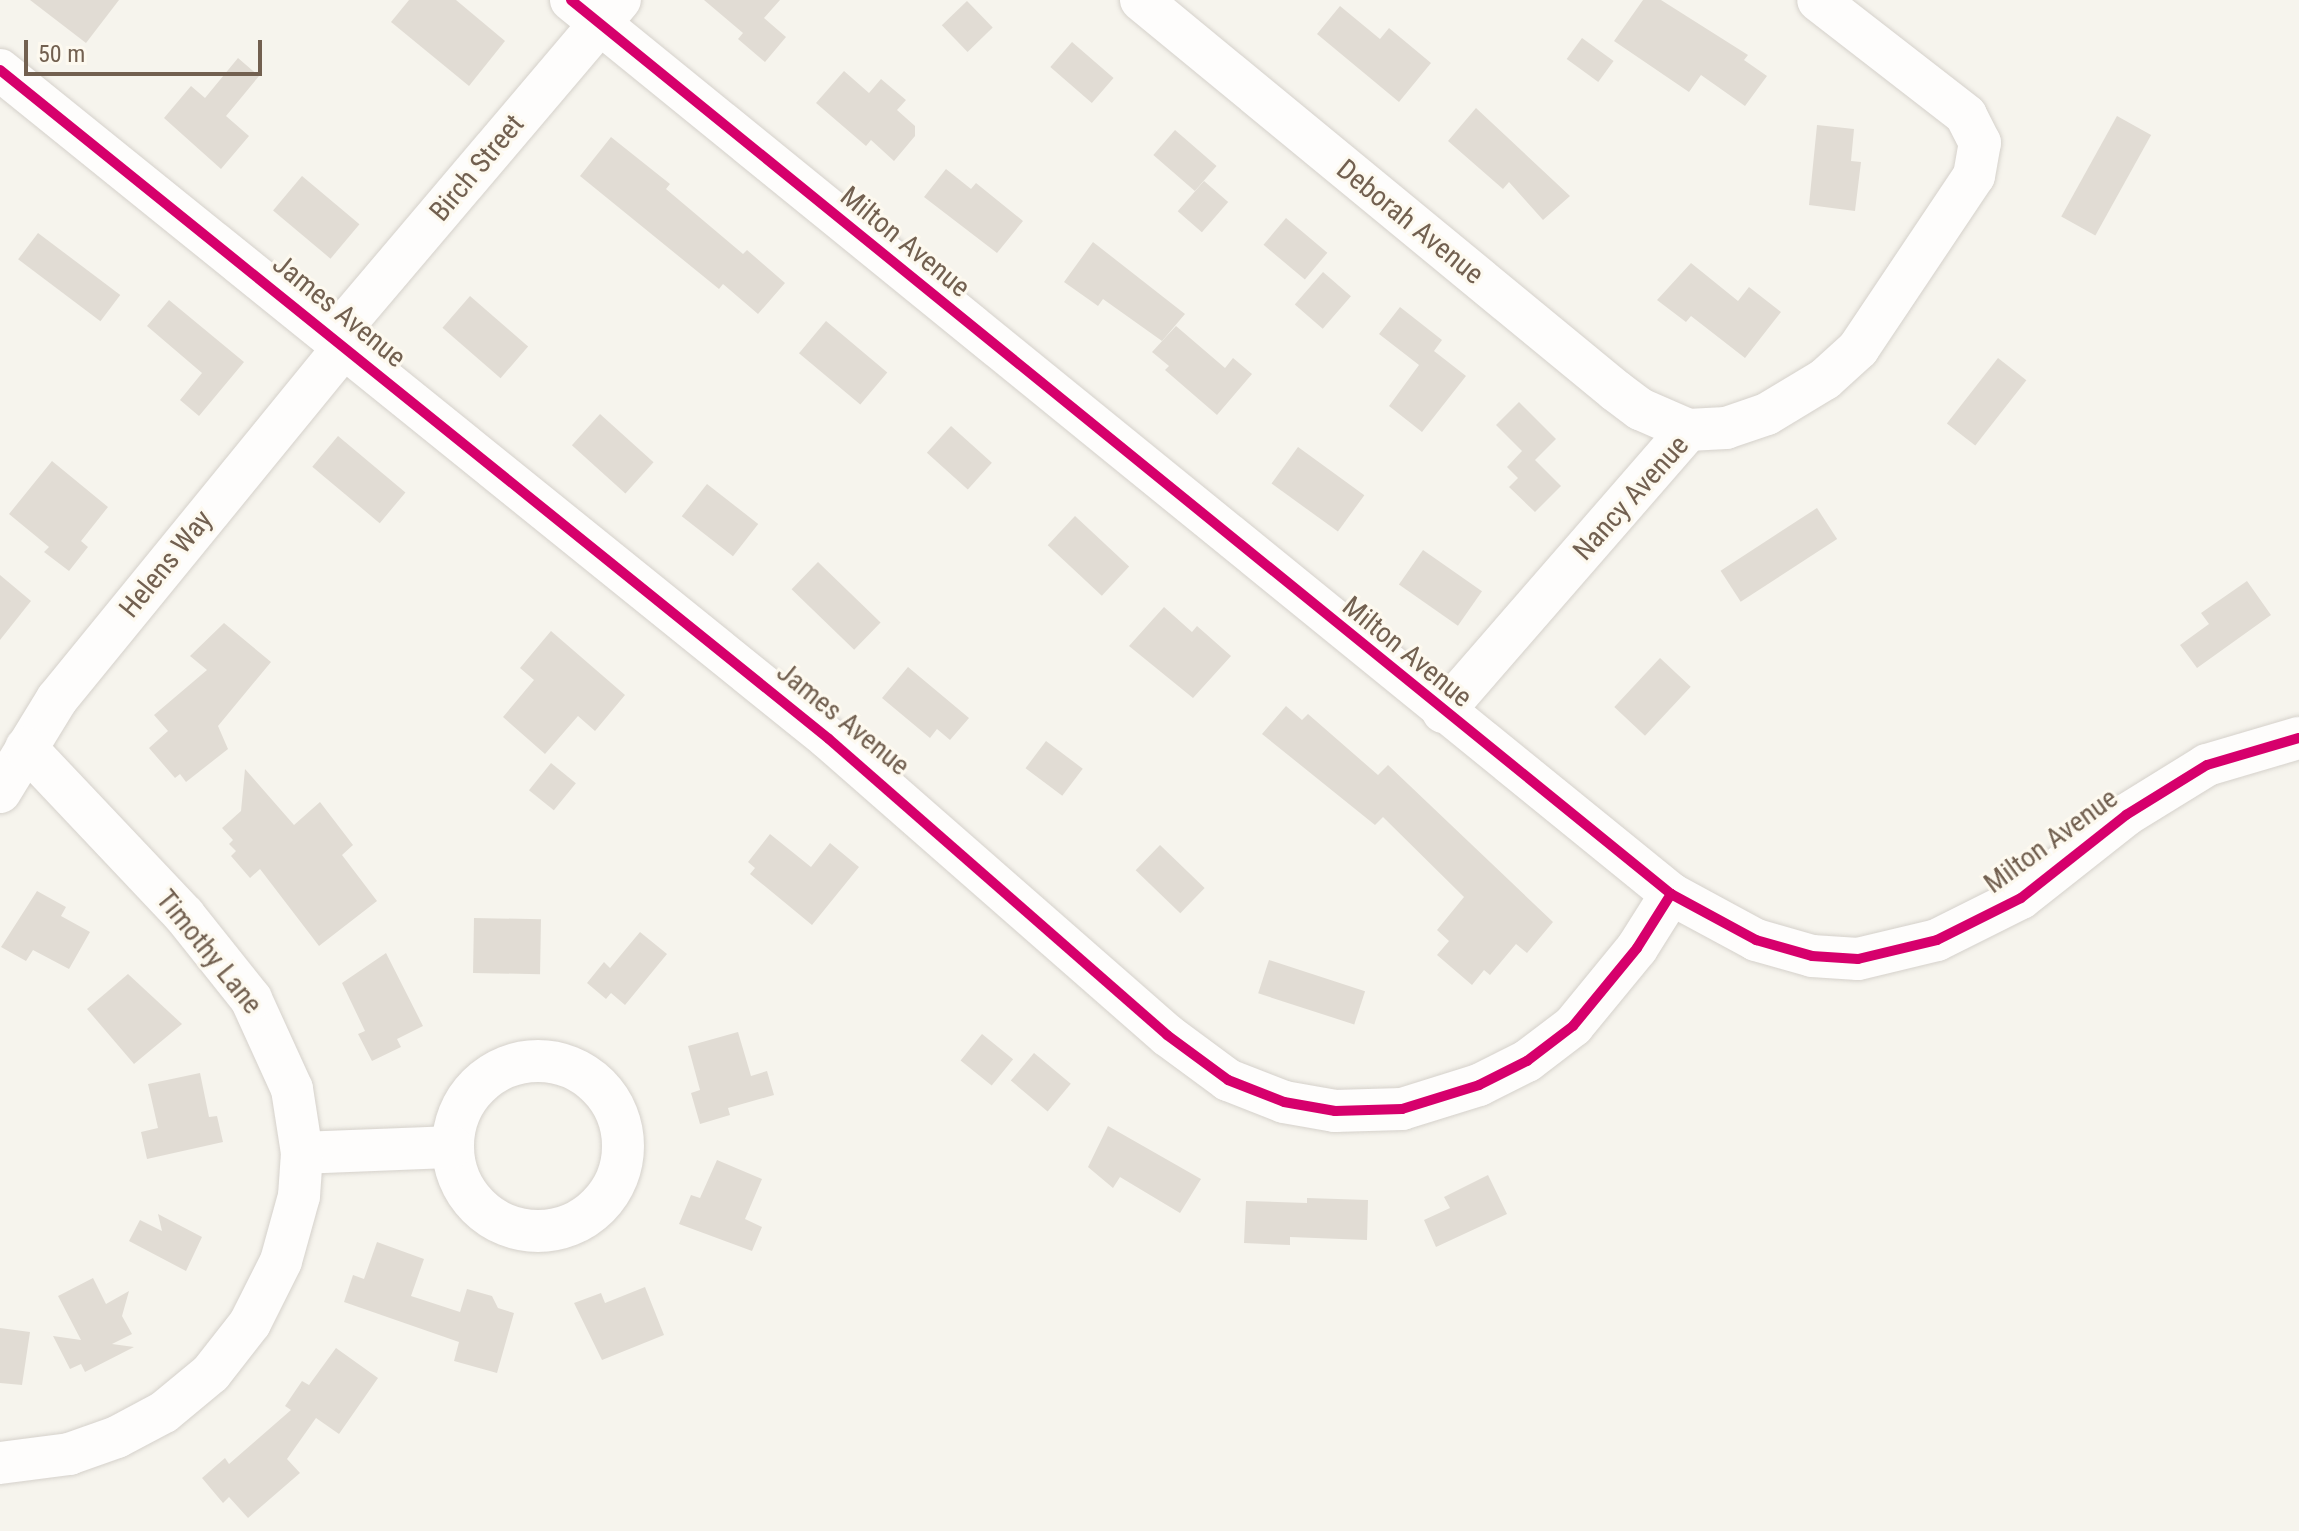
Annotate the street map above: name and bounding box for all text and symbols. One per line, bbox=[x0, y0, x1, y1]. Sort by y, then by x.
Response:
scale bar bbox=[28, 24, 266, 74]
text: 50 m bbox=[38, 40, 85, 68]
street label: Birch Street bbox=[423, 108, 531, 228]
street label: Deborah Avenue bbox=[1330, 153, 1490, 291]
street label: Milton Avenue bbox=[834, 180, 976, 304]
street label: James Avenue bbox=[266, 247, 412, 375]
street label: Nancy Avenue bbox=[1566, 429, 1696, 567]
street label: Helens Way bbox=[112, 503, 220, 625]
street label: Milton Avenue bbox=[1336, 590, 1478, 714]
street label: James Avenue bbox=[770, 655, 916, 783]
street label: Milton Avenue bbox=[1978, 781, 2124, 901]
street label: Timothy Lane bbox=[149, 883, 269, 1021]

